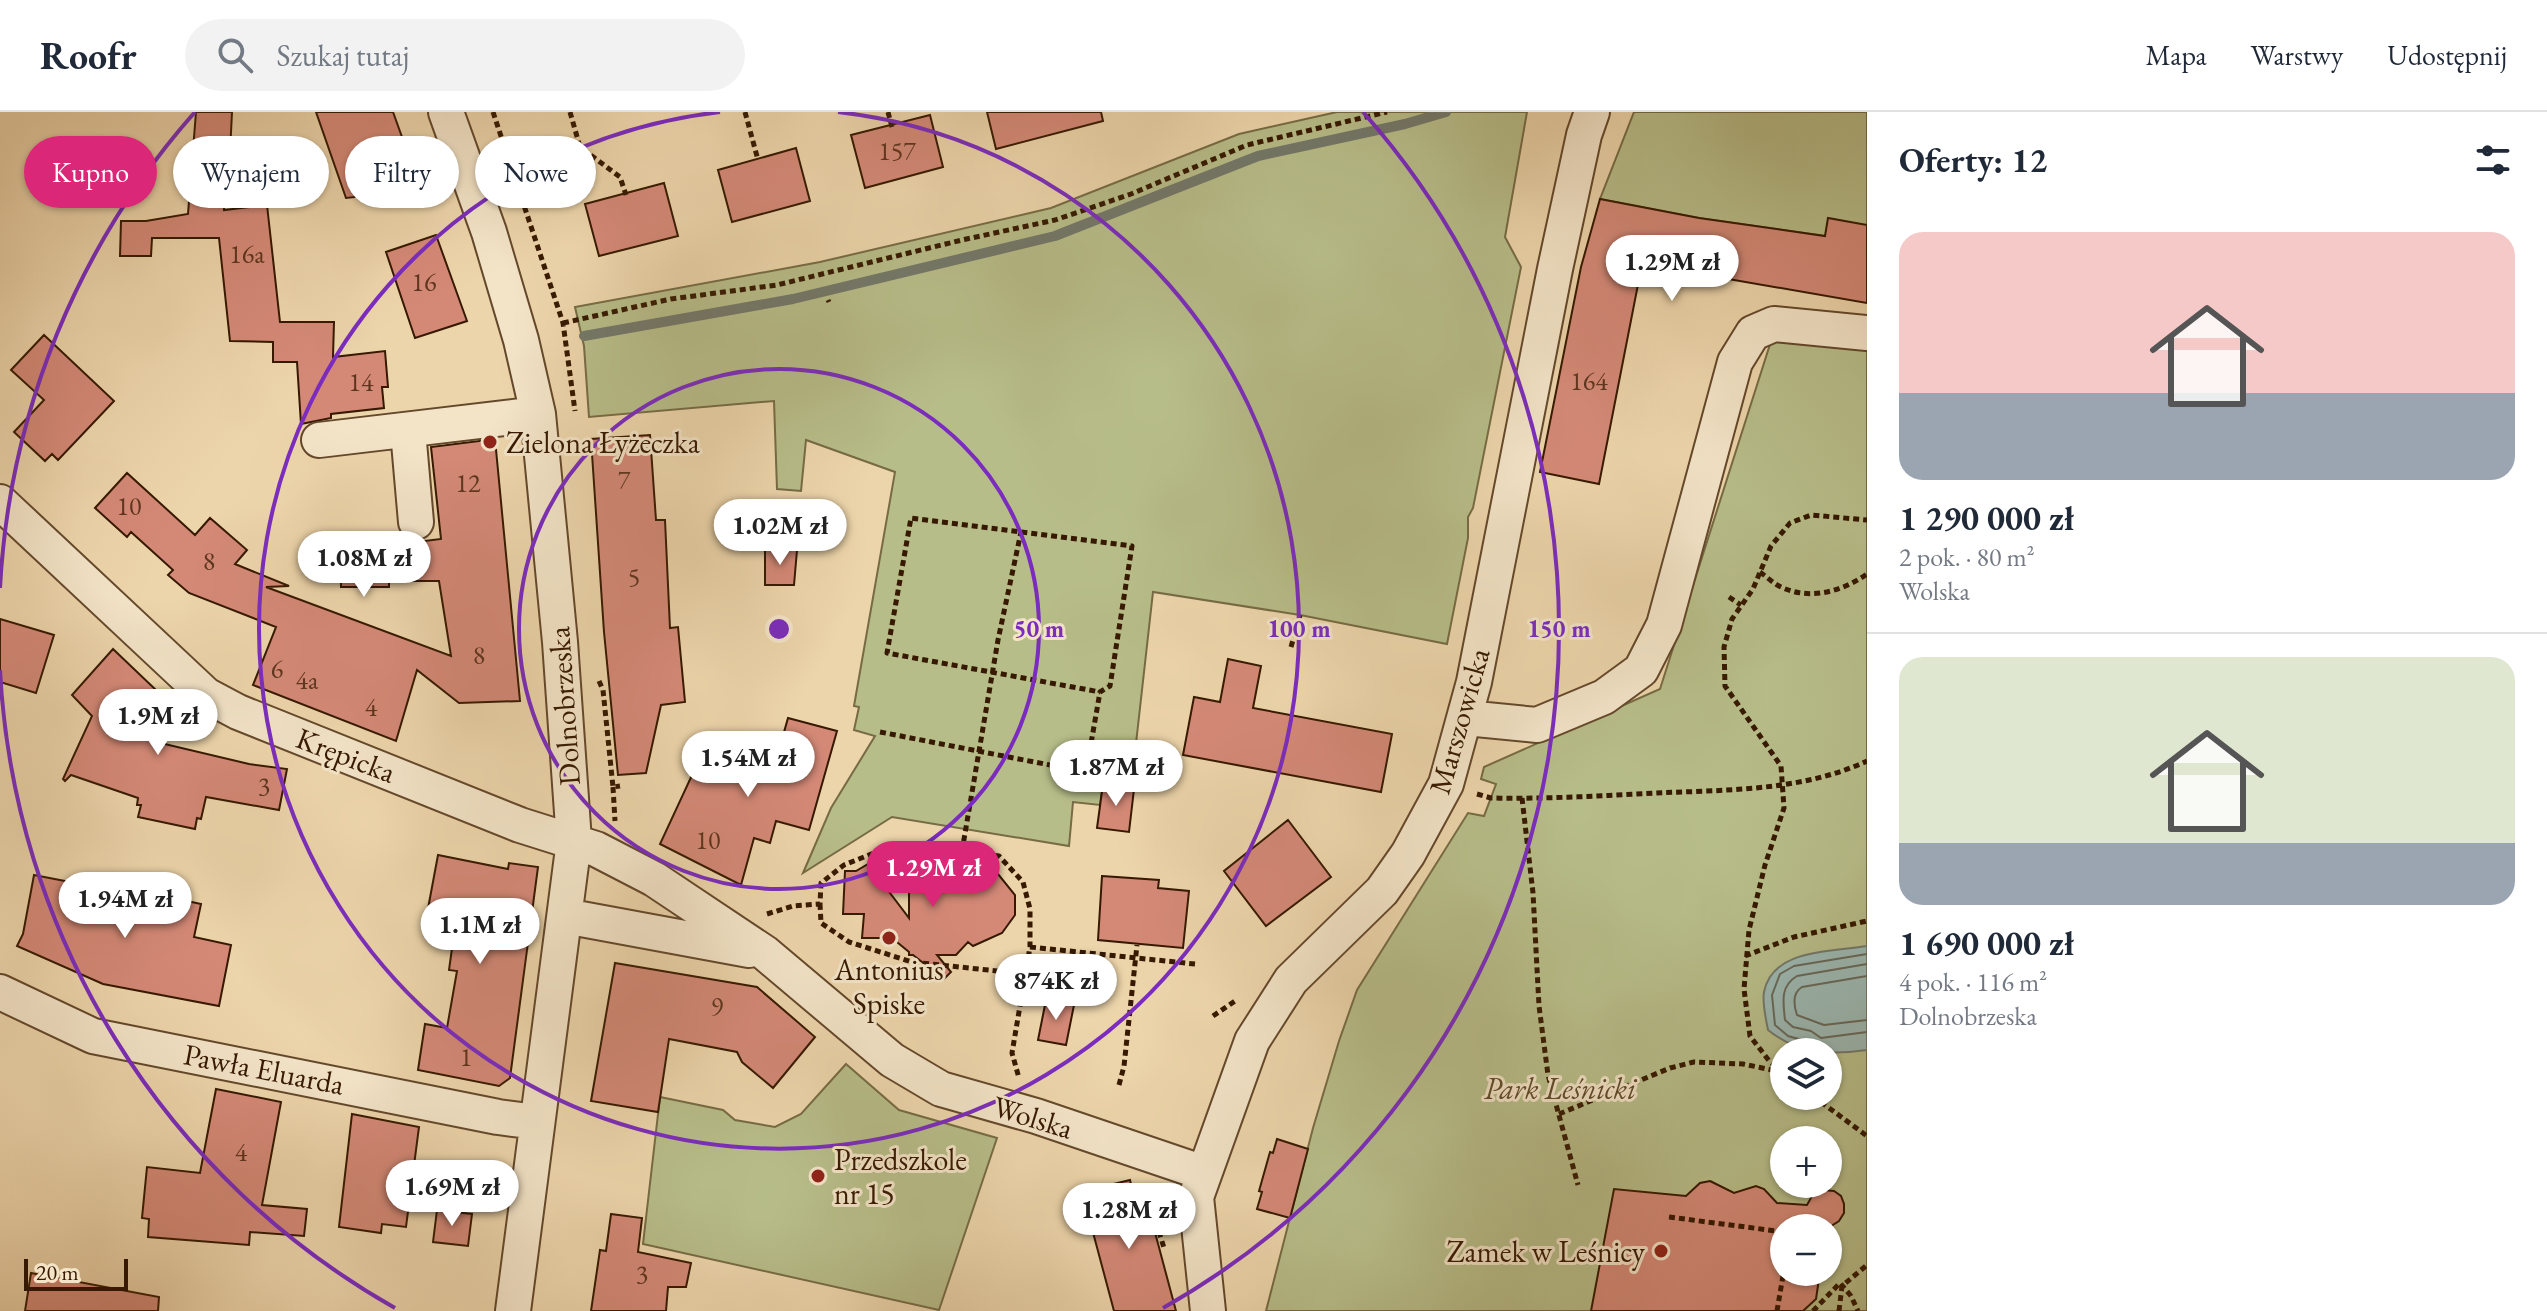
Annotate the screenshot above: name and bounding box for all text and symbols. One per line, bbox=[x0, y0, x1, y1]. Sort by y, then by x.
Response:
search box bbox=[185, 19, 745, 91]
text: Roofr bbox=[40, 31, 137, 80]
icon: search bbox=[213, 33, 257, 77]
text: Szukaj tutaj bbox=[277, 36, 409, 75]
text: Mapa bbox=[2146, 37, 2207, 73]
text: Warstwy bbox=[2251, 37, 2343, 73]
text: Udostępnij bbox=[2387, 37, 2507, 73]
house number: 157 bbox=[878, 134, 916, 168]
chip: Kupno bbox=[24, 136, 157, 208]
chip: Wynajem bbox=[173, 136, 329, 208]
chip: Filtry bbox=[345, 136, 459, 208]
chip: Nowe bbox=[475, 136, 596, 208]
text: Oferty: 12 bbox=[1899, 138, 2047, 182]
icon: filters bbox=[2471, 138, 2515, 182]
pin: 1.29M zł bbox=[1589, 235, 1755, 303]
house number: 16a bbox=[229, 237, 265, 271]
text: 1.29M zł bbox=[1624, 244, 1720, 278]
house number: 16 bbox=[412, 265, 436, 299]
icon: home bbox=[2135, 284, 2279, 428]
house number: 164 bbox=[1570, 364, 1608, 398]
house number: 14 bbox=[349, 365, 374, 399]
place label: Zielona Łyżeczka bbox=[506, 423, 700, 462]
marker: Zielona Łyżeczka bbox=[481, 433, 499, 451]
house number: 7 bbox=[618, 463, 631, 497]
house number: 12 bbox=[456, 466, 481, 500]
house number: 10 bbox=[117, 489, 141, 523]
text: 1 290 000 zł bbox=[1899, 496, 2074, 540]
pin: 1.02M zł bbox=[697, 499, 863, 567]
text: 1.02M zł bbox=[732, 508, 828, 542]
pin: 1.08M zł bbox=[281, 531, 447, 599]
text: 1.08M zł bbox=[316, 540, 412, 574]
text: 2 pok. · 80 m² bbox=[1899, 540, 2035, 574]
house number: 8 bbox=[203, 544, 215, 578]
house number: 5 bbox=[628, 560, 640, 594]
text: Wolska bbox=[1899, 574, 1970, 608]
text: 50 m bbox=[1014, 613, 1064, 644]
text: 100 m bbox=[1267, 613, 1331, 644]
text: 150 m bbox=[1527, 613, 1591, 644]
centre of rings bbox=[765, 615, 793, 643]
street label: Dolnobrzeska bbox=[539, 625, 589, 787]
house number: 8 bbox=[473, 638, 485, 672]
street label: Marszowicka bbox=[1420, 644, 1498, 798]
house number: 6 bbox=[271, 652, 283, 686]
house number: 4a bbox=[296, 663, 319, 697]
pin: 1.9M zł bbox=[84, 689, 232, 757]
house number: 4 bbox=[365, 690, 378, 724]
text: 1.9M zł bbox=[117, 698, 199, 732]
icon: home bbox=[2135, 709, 2279, 853]
street label: Krępicka bbox=[291, 718, 401, 792]
pin: 1.54M zł bbox=[665, 731, 831, 799]
text: 1.54M zł bbox=[700, 740, 796, 774]
pin: 1.87M zł bbox=[1033, 740, 1199, 808]
text: 1.87M zł bbox=[1068, 749, 1164, 783]
house number: 3 bbox=[258, 769, 270, 803]
house number: 10 bbox=[696, 823, 720, 857]
pin: 1.29M zł bbox=[850, 841, 1016, 909]
text: 1.29M zł bbox=[885, 850, 981, 884]
pin: 1.94M zł bbox=[42, 872, 208, 940]
text: 1.94M zł bbox=[77, 881, 173, 915]
pin: 1.1M zł bbox=[406, 898, 554, 966]
text: 1.1M zł bbox=[439, 907, 521, 941]
text: 1 690 000 zł bbox=[1899, 921, 2074, 965]
marker: Antonius Spiske bbox=[880, 929, 898, 947]
place label: Antonius Spiske bbox=[833, 950, 944, 1023]
pin: 874K zł bbox=[982, 954, 1130, 1022]
text: 874K zł bbox=[1013, 963, 1099, 997]
text: 4 pok. · 116 m² bbox=[1899, 965, 2047, 999]
house number: 9 bbox=[711, 990, 724, 1024]
text: Dolnobrzeska bbox=[1899, 999, 2037, 1033]
street label: Pawła Eluarda bbox=[181, 1034, 347, 1104]
map controls bbox=[1770, 1038, 1842, 1286]
button: layers bbox=[1770, 1038, 1842, 1110]
house number: 1 bbox=[460, 1040, 472, 1074]
park label: Park Leśnicki bbox=[1484, 1069, 1637, 1108]
street label: Wolska bbox=[988, 1086, 1078, 1148]
button: + bbox=[1770, 1126, 1842, 1198]
house number: 4 bbox=[235, 1135, 248, 1169]
place label: Przedszkole nr 15 bbox=[834, 1140, 967, 1213]
pin: 1.69M zł bbox=[369, 1160, 535, 1228]
marker: Przedszkole nr 15 bbox=[809, 1167, 827, 1185]
text: 1.69M zł bbox=[404, 1169, 500, 1203]
pin: 1.28M zł bbox=[1046, 1183, 1212, 1251]
text: 1.28M zł bbox=[1081, 1192, 1177, 1226]
button: − bbox=[1770, 1214, 1842, 1286]
place label: Zamek w Leśnicy bbox=[1446, 1232, 1646, 1271]
marker: Zamek w Leśnicy bbox=[1652, 1242, 1670, 1260]
scale bar bbox=[24, 1255, 128, 1291]
house number: 3 bbox=[636, 1257, 648, 1291]
text: 20 m bbox=[36, 1258, 79, 1287]

